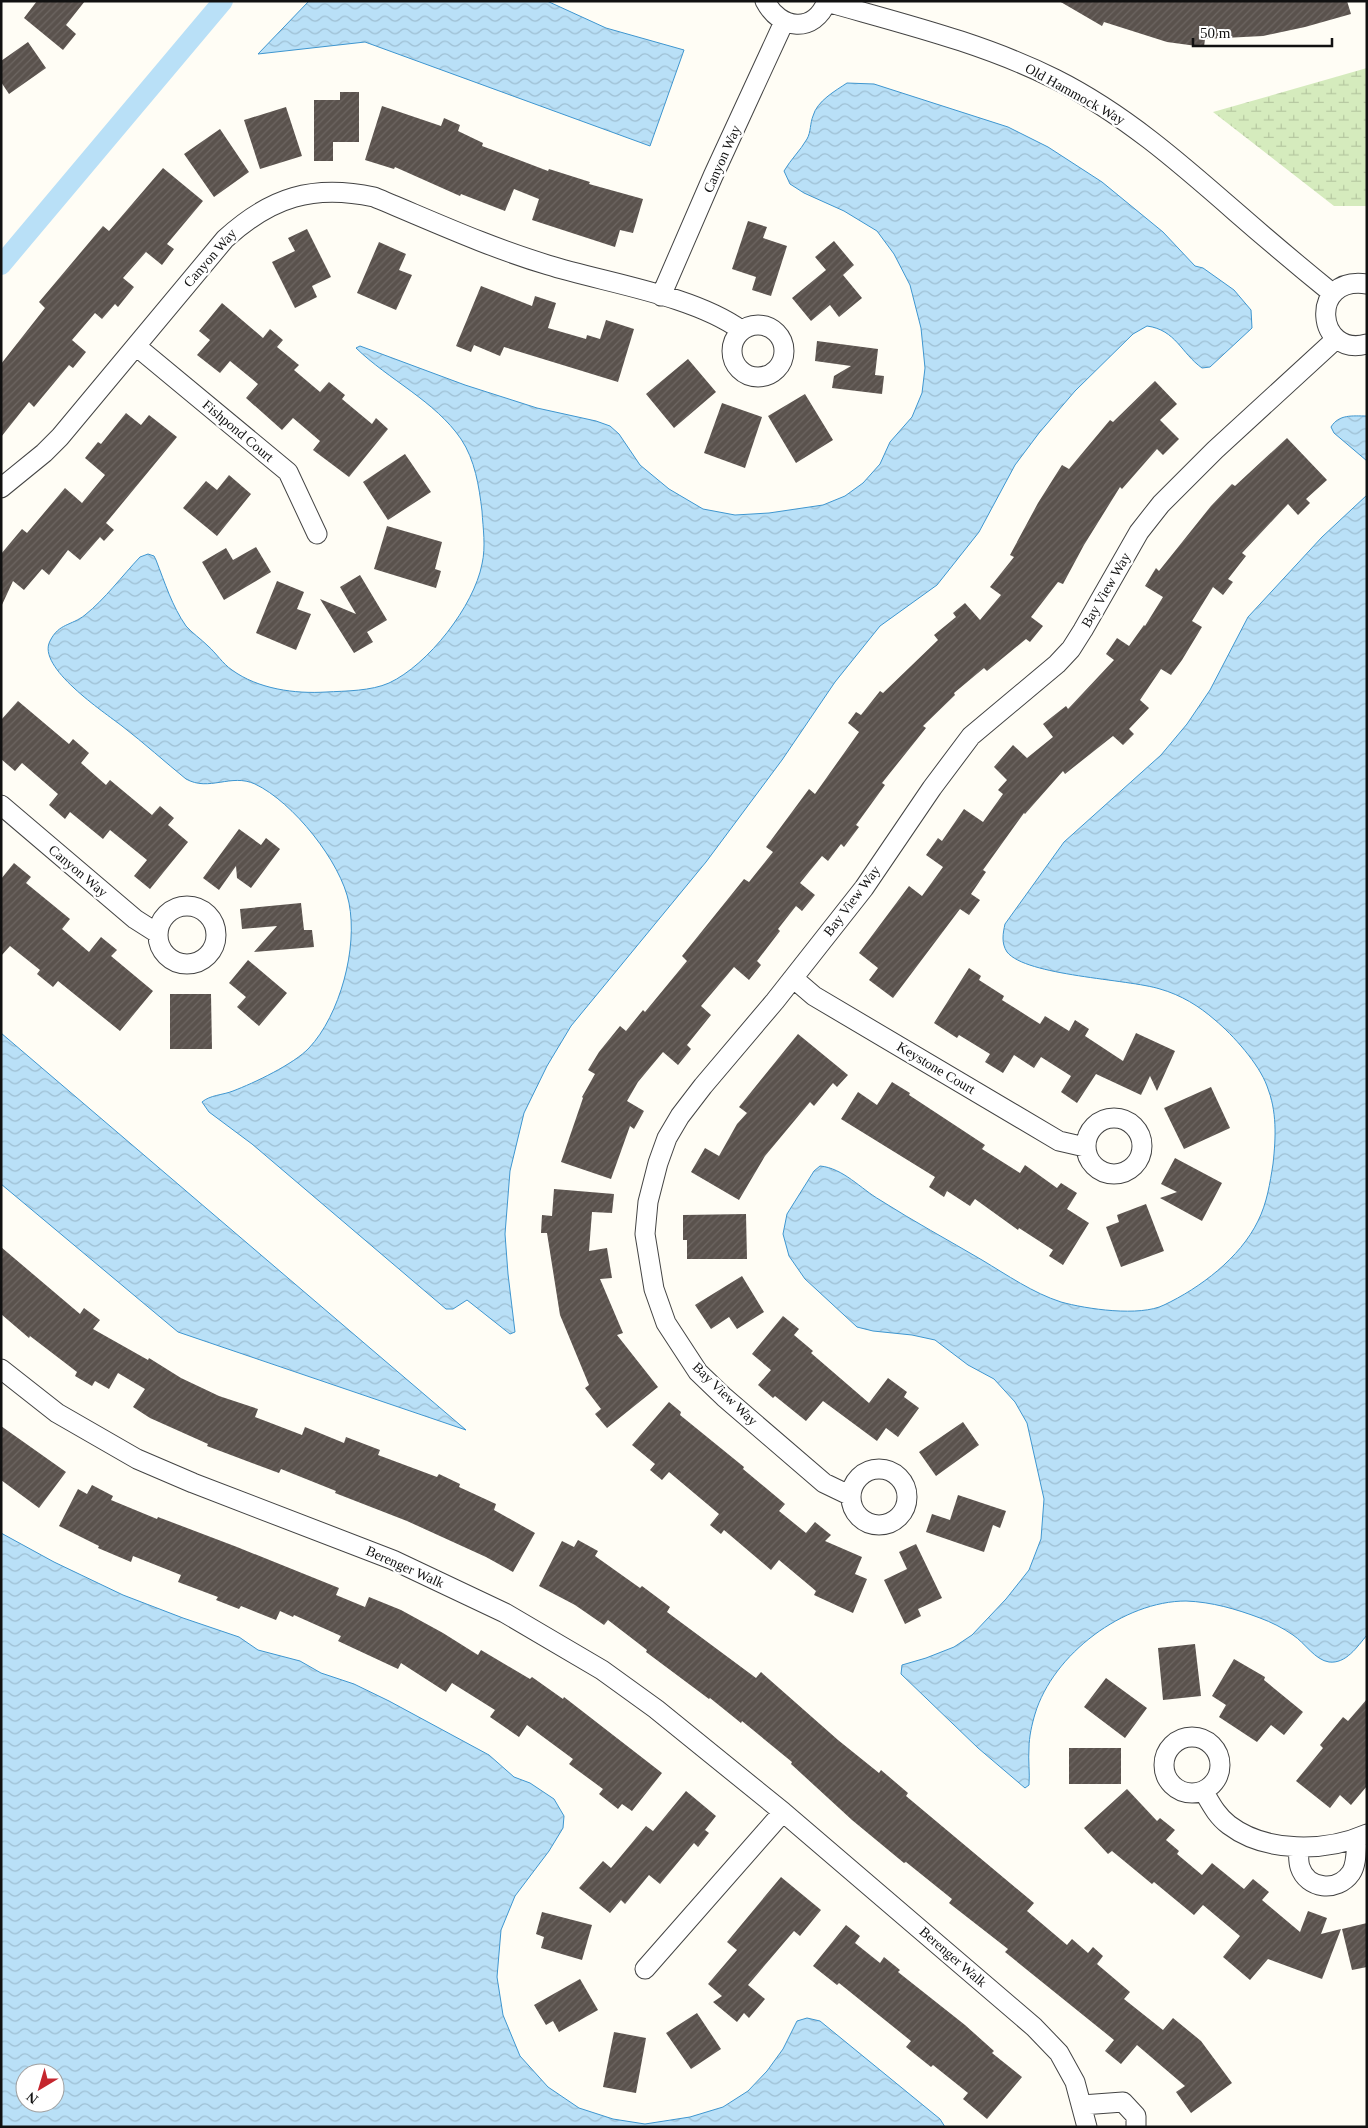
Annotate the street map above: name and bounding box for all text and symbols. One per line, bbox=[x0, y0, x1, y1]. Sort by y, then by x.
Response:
scale bar bbox=[1193, 15, 1332, 47]
text: 50 m bbox=[1200, 25, 1231, 41]
street label: Old Hammock Way bbox=[1023, 60, 1127, 128]
street label: Canyon Way bbox=[700, 123, 744, 195]
street label: Canyon Way bbox=[181, 226, 239, 290]
street label: Fishpond Court bbox=[200, 397, 276, 465]
street label: Bay View Way bbox=[1079, 550, 1133, 630]
street label: Canyon Way bbox=[46, 842, 110, 900]
street label: Bay View Way bbox=[821, 863, 883, 939]
street label: Keystone Court bbox=[894, 1039, 978, 1097]
street label: Bay View Way bbox=[690, 1359, 760, 1429]
street label: Berenger Walk bbox=[364, 1543, 446, 1591]
street label: Berenger Walk bbox=[916, 1924, 990, 1990]
north arrow bbox=[15, 2063, 65, 2113]
text: N bbox=[24, 2089, 41, 2107]

